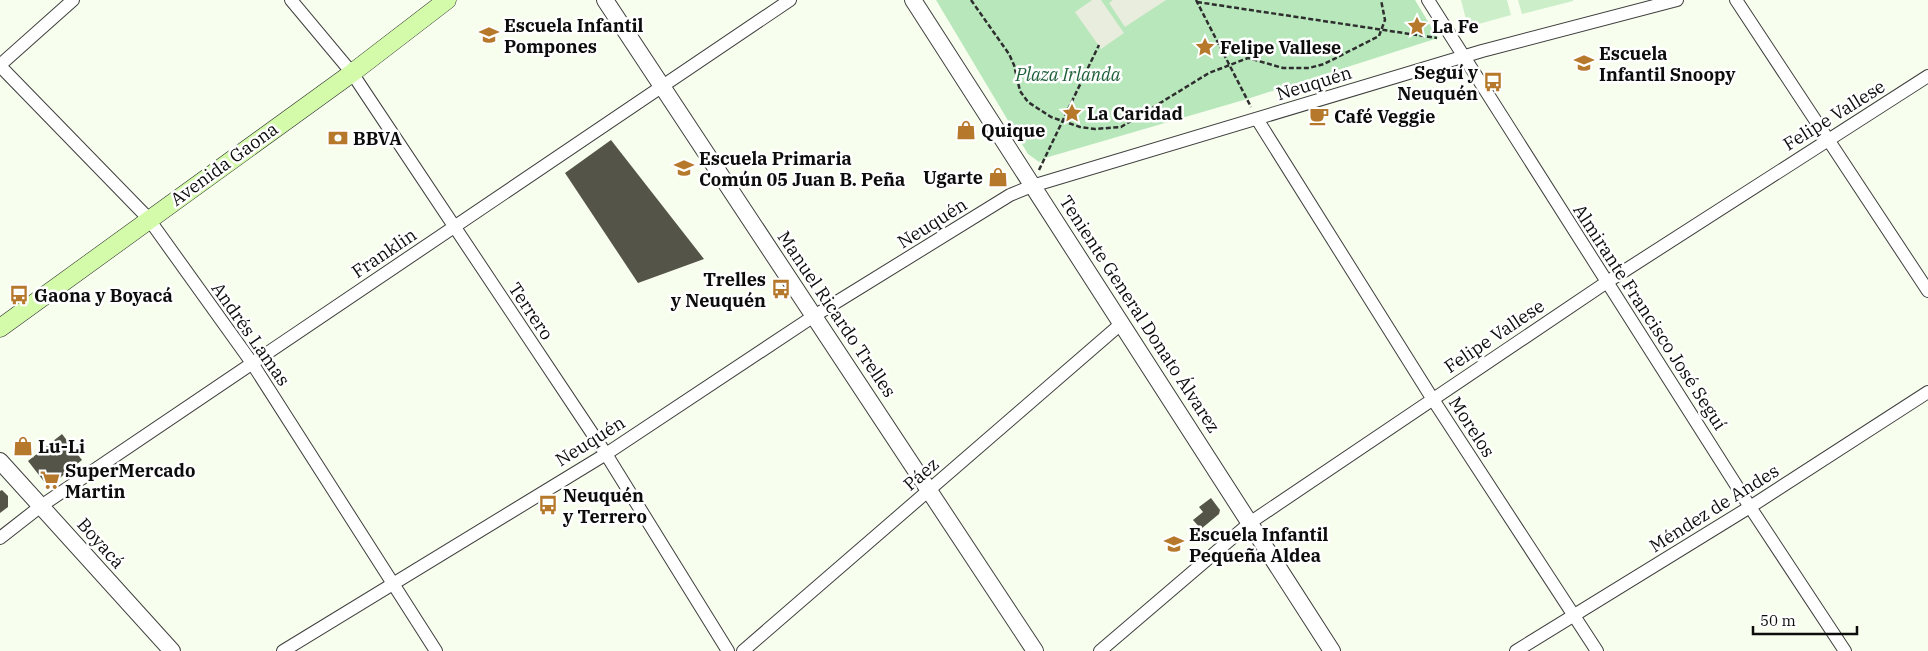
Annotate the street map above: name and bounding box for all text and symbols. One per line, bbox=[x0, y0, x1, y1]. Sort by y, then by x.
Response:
place label: Escuela Infantil Pompones bbox=[504, 14, 644, 58]
place icon: La Fe bbox=[1406, 15, 1428, 37]
place label: La Fe bbox=[1432, 15, 1479, 38]
school or university icon: Escuela Infantil Pompones bbox=[478, 24, 500, 46]
place icon: Felipe Vallese bbox=[1194, 36, 1216, 58]
place label: Felipe Vallese bbox=[1220, 36, 1341, 59]
place label: Escuela Infantil Snoopy bbox=[1599, 42, 1736, 86]
school or university icon: Escuela Infantil Snoopy bbox=[1573, 52, 1595, 74]
street label: Neuquén bbox=[1273, 61, 1355, 105]
place label: Seguí y Neuquén bbox=[1397, 61, 1479, 105]
park label: Plaza Irlanda bbox=[1014, 63, 1121, 86]
bus stop icon: Seguí y Neuquén bbox=[1482, 71, 1504, 93]
street label: Felipe Vallese bbox=[1779, 75, 1889, 155]
place icon: La Caridad bbox=[1061, 102, 1083, 124]
place label: La Caridad bbox=[1087, 102, 1183, 125]
cafe icon: Café Veggie bbox=[1308, 105, 1330, 127]
place label: Café Veggie bbox=[1334, 105, 1435, 128]
street label: Avenida Gaona bbox=[166, 117, 282, 211]
shop icon: Quique bbox=[955, 119, 977, 141]
place label: Quique bbox=[981, 119, 1045, 142]
bank icon: BBVA bbox=[327, 127, 349, 149]
place label: BBVA bbox=[353, 127, 402, 150]
place label: Escuela Primaria Común 05 Juan B. Peña bbox=[699, 147, 905, 191]
school or university icon: Escuela Primaria Común 05 Juan B. Peña bbox=[673, 157, 695, 179]
place label: Ugarte bbox=[923, 166, 983, 189]
shop icon: Ugarte bbox=[987, 166, 1009, 188]
street label: Teniente General Donato Álvarez bbox=[1055, 191, 1225, 437]
street label: Neuquén bbox=[893, 193, 971, 253]
street label: Almirante Francisco José Seguí bbox=[1568, 200, 1732, 435]
street label: Franklin bbox=[347, 223, 421, 283]
street label: Manuel Ricardo Trelles bbox=[773, 226, 901, 402]
place label: Trelles y Neuquén bbox=[670, 268, 766, 312]
street label: Andrés Lamas bbox=[207, 278, 295, 390]
street label: Terrero bbox=[503, 278, 559, 344]
bus stop icon: Trelles y Neuquén bbox=[770, 278, 792, 300]
bus stop icon: Gaona y Boyacá bbox=[8, 284, 30, 306]
place label: Gaona y Boyacá bbox=[34, 284, 173, 307]
street label: Felipe Vallese bbox=[1440, 294, 1548, 378]
street label: Morelos bbox=[1444, 392, 1500, 462]
street label: Neuquén bbox=[551, 411, 629, 471]
shop icon: Lu-Li bbox=[12, 435, 34, 457]
place label: Lu-Li bbox=[38, 435, 85, 458]
street label: Páez bbox=[899, 452, 943, 496]
place label: SuperMercado Martin bbox=[65, 459, 195, 503]
street label: Méndez de Andes bbox=[1645, 459, 1783, 557]
supermarket icon: SuperMercado Martin bbox=[39, 469, 61, 491]
place label: Neuquén y Terrero bbox=[562, 484, 647, 528]
bus stop icon: Neuquén y Terrero bbox=[537, 494, 559, 516]
street label: Boyacá bbox=[72, 513, 130, 573]
place label: Escuela Infantil Pequeña Aldea bbox=[1189, 523, 1329, 567]
school or university icon: Escuela Infantil Pequeña Aldea bbox=[1163, 533, 1185, 555]
scale bar bbox=[1753, 604, 1857, 636]
text: 50 m bbox=[1760, 611, 1796, 630]

